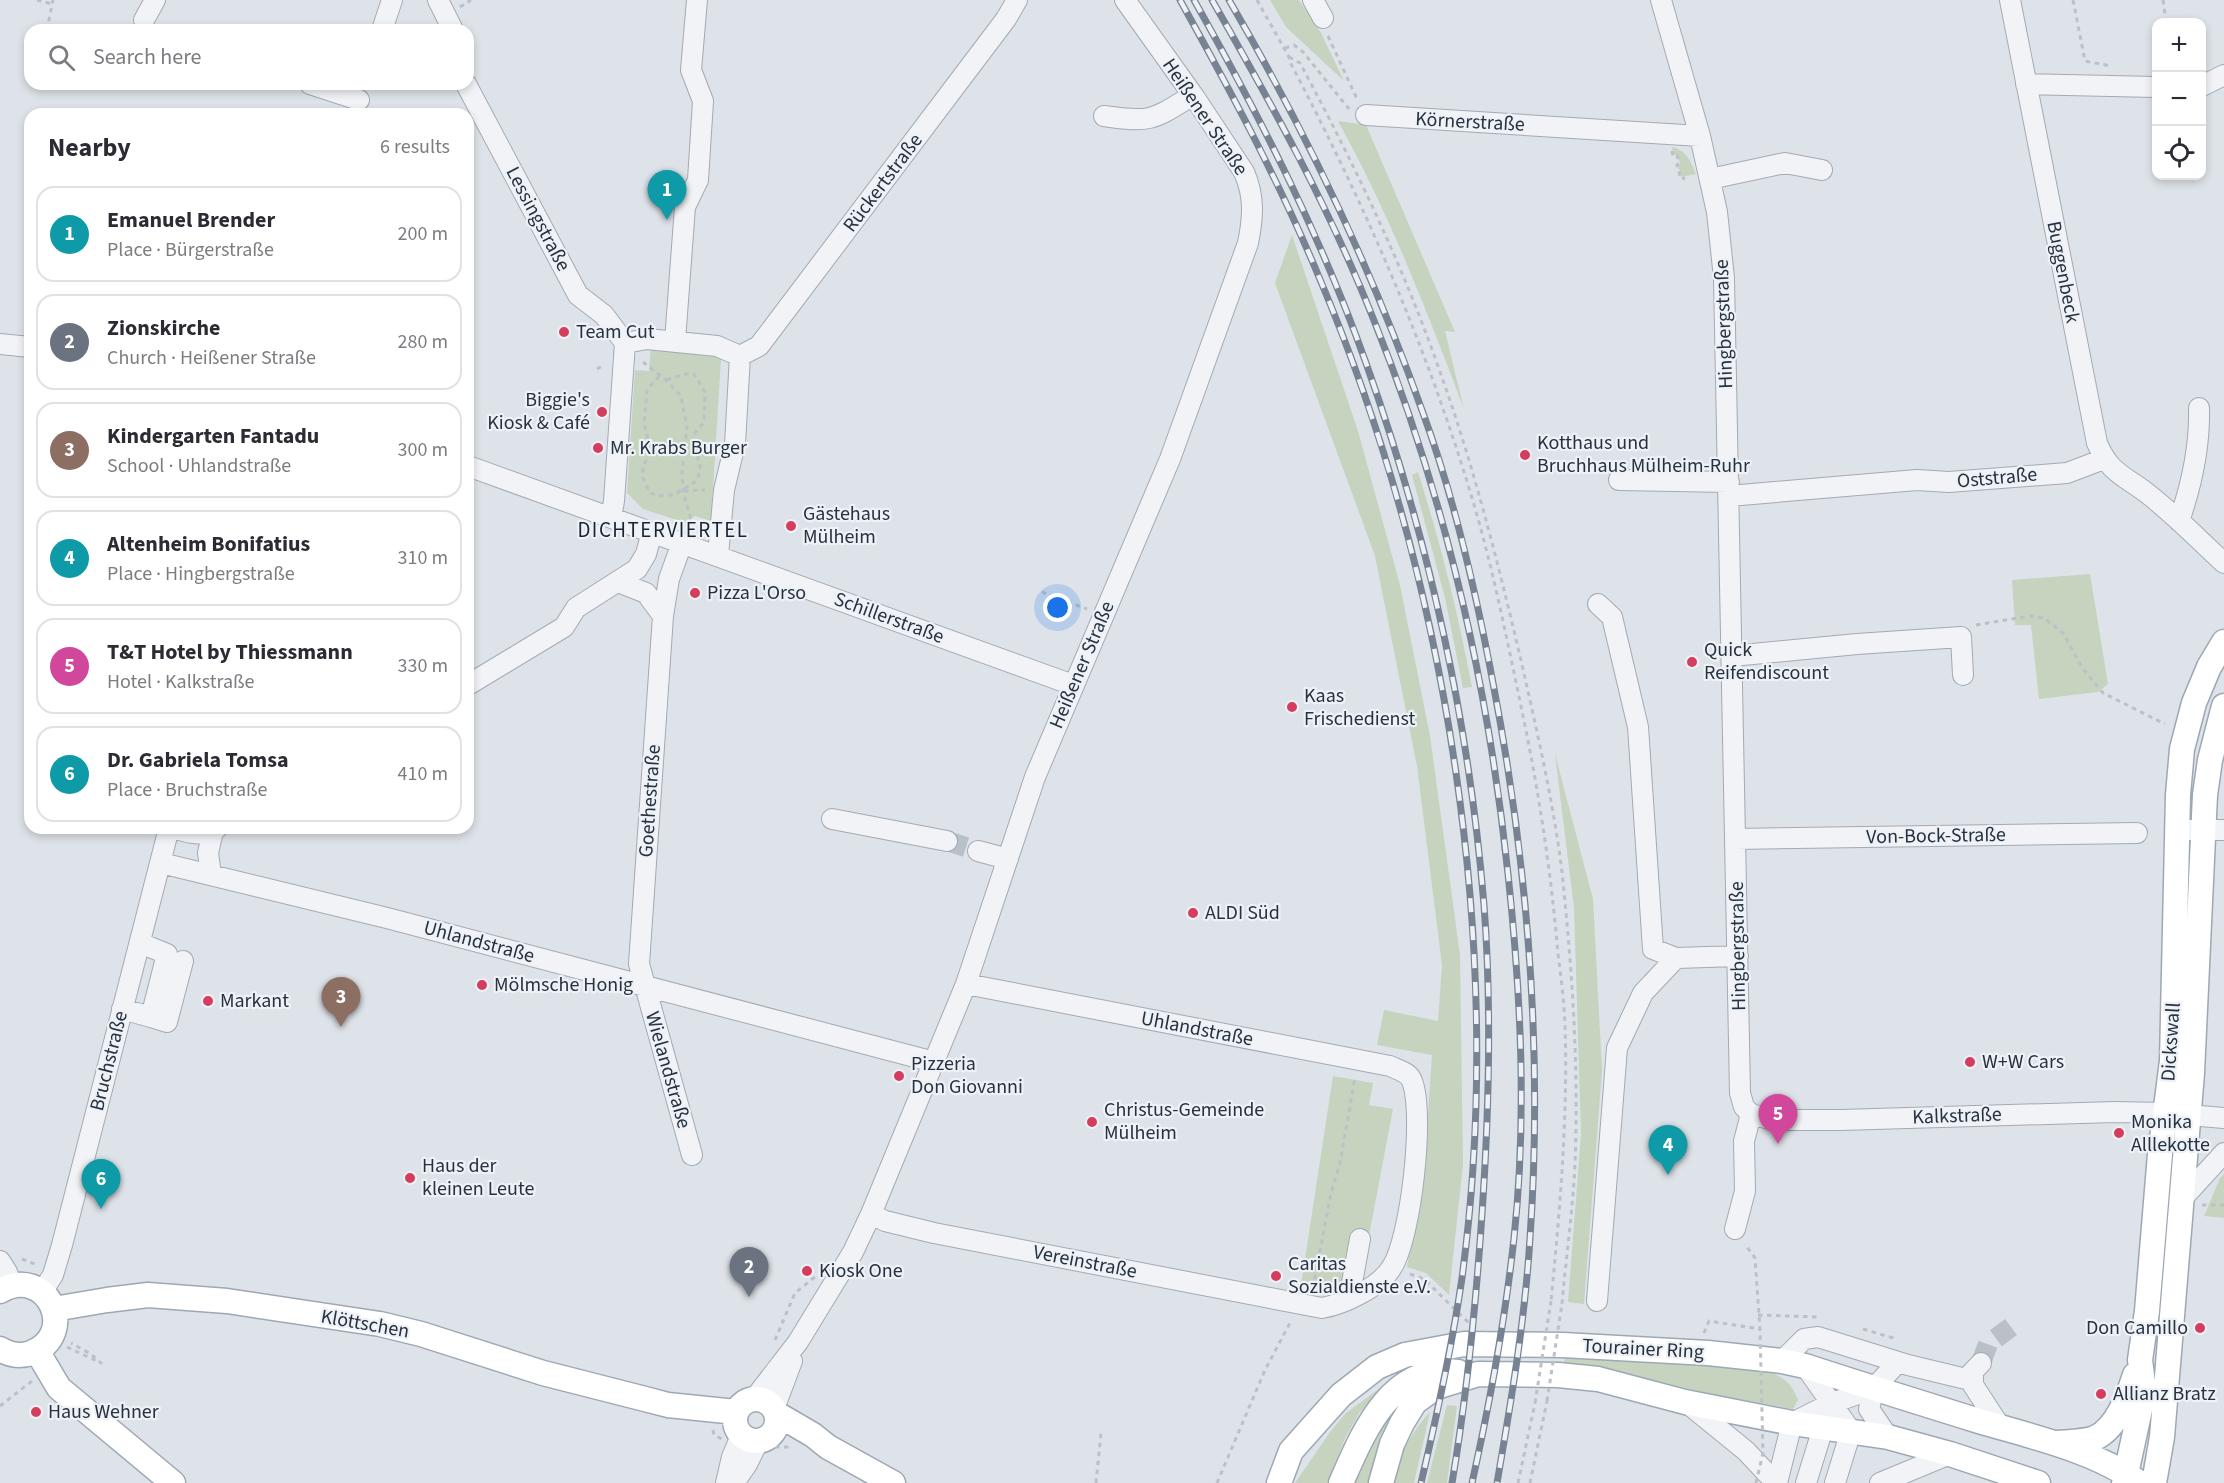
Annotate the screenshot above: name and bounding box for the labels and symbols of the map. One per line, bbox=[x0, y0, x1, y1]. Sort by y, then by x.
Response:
street label: Heißener Straße bbox=[1155, 53, 1255, 181]
street label: Körnerstraße bbox=[1415, 105, 1526, 139]
street label: Rückertstraße bbox=[837, 128, 929, 238]
street label: Lessingstraße bbox=[499, 162, 577, 276]
pin: 1 bbox=[648, 170, 686, 220]
street label: Buggenbeck bbox=[2039, 219, 2087, 326]
street label: Hingbergstraße bbox=[1708, 259, 1740, 389]
place label: Team Cut bbox=[576, 318, 655, 346]
marker: Team Cut bbox=[557, 325, 571, 339]
place label: Biggie's Kiosk & Café bbox=[487, 386, 590, 437]
marker: Biggie's Kiosk & Café bbox=[595, 405, 609, 419]
place label: Kotthaus und Bruchhaus Mülheim-Ruhr bbox=[1537, 429, 1750, 480]
place label: Mr. Krabs Burger bbox=[610, 434, 747, 462]
marker: Mr. Krabs Burger bbox=[591, 441, 605, 455]
marker: Kotthaus und Bruchhaus Mülheim-Ruhr bbox=[1518, 448, 1532, 462]
street label: Oststraße bbox=[1956, 461, 2038, 495]
place label: Gästehaus Mülheim bbox=[803, 500, 890, 551]
district label: DICHTERVIERTEL bbox=[577, 515, 749, 545]
marker: Gästehaus Mülheim bbox=[784, 519, 798, 533]
place label: Pizza L'Orso bbox=[707, 579, 806, 607]
street label: Schillerstraße bbox=[830, 585, 948, 651]
marker: Pizza L'Orso bbox=[688, 586, 702, 600]
your location bbox=[1043, 593, 1072, 622]
street label: Heißener Straße bbox=[1043, 597, 1122, 733]
place label: Quick Reifendiscount bbox=[1704, 636, 1829, 687]
marker: Quick Reifendiscount bbox=[1685, 655, 1699, 669]
place label: Kaas Frischedienst bbox=[1304, 682, 1415, 733]
marker: Kaas Frischedienst bbox=[1285, 700, 1299, 714]
street label: Goethestraße bbox=[632, 743, 668, 858]
street label: Von-Bock-Straße bbox=[1866, 821, 2006, 851]
street label: Hingbergstraße bbox=[1723, 881, 1753, 1011]
place label: ALDI Süd bbox=[1205, 899, 1280, 927]
marker: ALDI Süd bbox=[1186, 906, 1200, 920]
street label: Uhlandstraße bbox=[420, 914, 538, 970]
place label: Mölmsche Honig bbox=[494, 971, 633, 999]
pin: 3 bbox=[322, 978, 360, 1027]
marker: Mölmsche Honig bbox=[475, 978, 489, 992]
place label: Markant bbox=[220, 987, 289, 1015]
marker: Markant bbox=[201, 994, 215, 1008]
street label: Dickswall bbox=[2154, 1002, 2188, 1082]
street label: Uhlandstraße bbox=[1139, 1004, 1256, 1054]
street label: Bruchstraße bbox=[83, 1008, 135, 1114]
street label: Wielandstraße bbox=[638, 1008, 698, 1132]
place label: W+W Cars bbox=[1982, 1048, 2064, 1076]
place label: Pizzeria Don Giovanni bbox=[911, 1050, 1023, 1101]
marker: W+W Cars bbox=[1963, 1055, 1977, 1069]
marker: Pizzeria Don Giovanni bbox=[892, 1069, 906, 1083]
pin: 5 bbox=[1758, 1094, 1798, 1144]
place label: Christus-Gemeinde Mülheim bbox=[1104, 1096, 1264, 1147]
street label: Kalkstraße bbox=[1912, 1100, 2002, 1132]
place label: Monika Alllekotte bbox=[2131, 1108, 2210, 1159]
marker: Christus-Gemeinde Mülheim bbox=[1085, 1115, 1099, 1129]
pin: 4 bbox=[1648, 1126, 1688, 1175]
marker: Monika Alllekotte bbox=[2112, 1126, 2126, 1140]
place label: Haus der kleinen Leute bbox=[422, 1152, 534, 1203]
pin: 6 bbox=[82, 1160, 120, 1209]
marker: Haus der kleinen Leute bbox=[403, 1171, 417, 1185]
street label: Vereinstraße bbox=[1031, 1238, 1139, 1286]
pin: 2 bbox=[730, 1248, 768, 1297]
place label: Caritas Sozialdienste e.V. bbox=[1288, 1250, 1431, 1301]
place label: Kiosk One bbox=[819, 1257, 903, 1285]
marker: Kiosk One bbox=[800, 1264, 814, 1278]
marker: Caritas Sozialdienste e.V. bbox=[1269, 1269, 1283, 1283]
street label: Klöttschen bbox=[319, 1302, 411, 1346]
place label: Don Camillo bbox=[2086, 1314, 2188, 1342]
marker: Don Camillo bbox=[2193, 1321, 2207, 1335]
street label: Tourainer Ring bbox=[1581, 1332, 1705, 1366]
place label: Allianz Bratz bbox=[2113, 1380, 2216, 1408]
marker: Allianz Bratz bbox=[2094, 1387, 2108, 1401]
place label: Haus Wehner bbox=[48, 1398, 159, 1426]
marker: Haus Wehner bbox=[29, 1405, 43, 1419]

